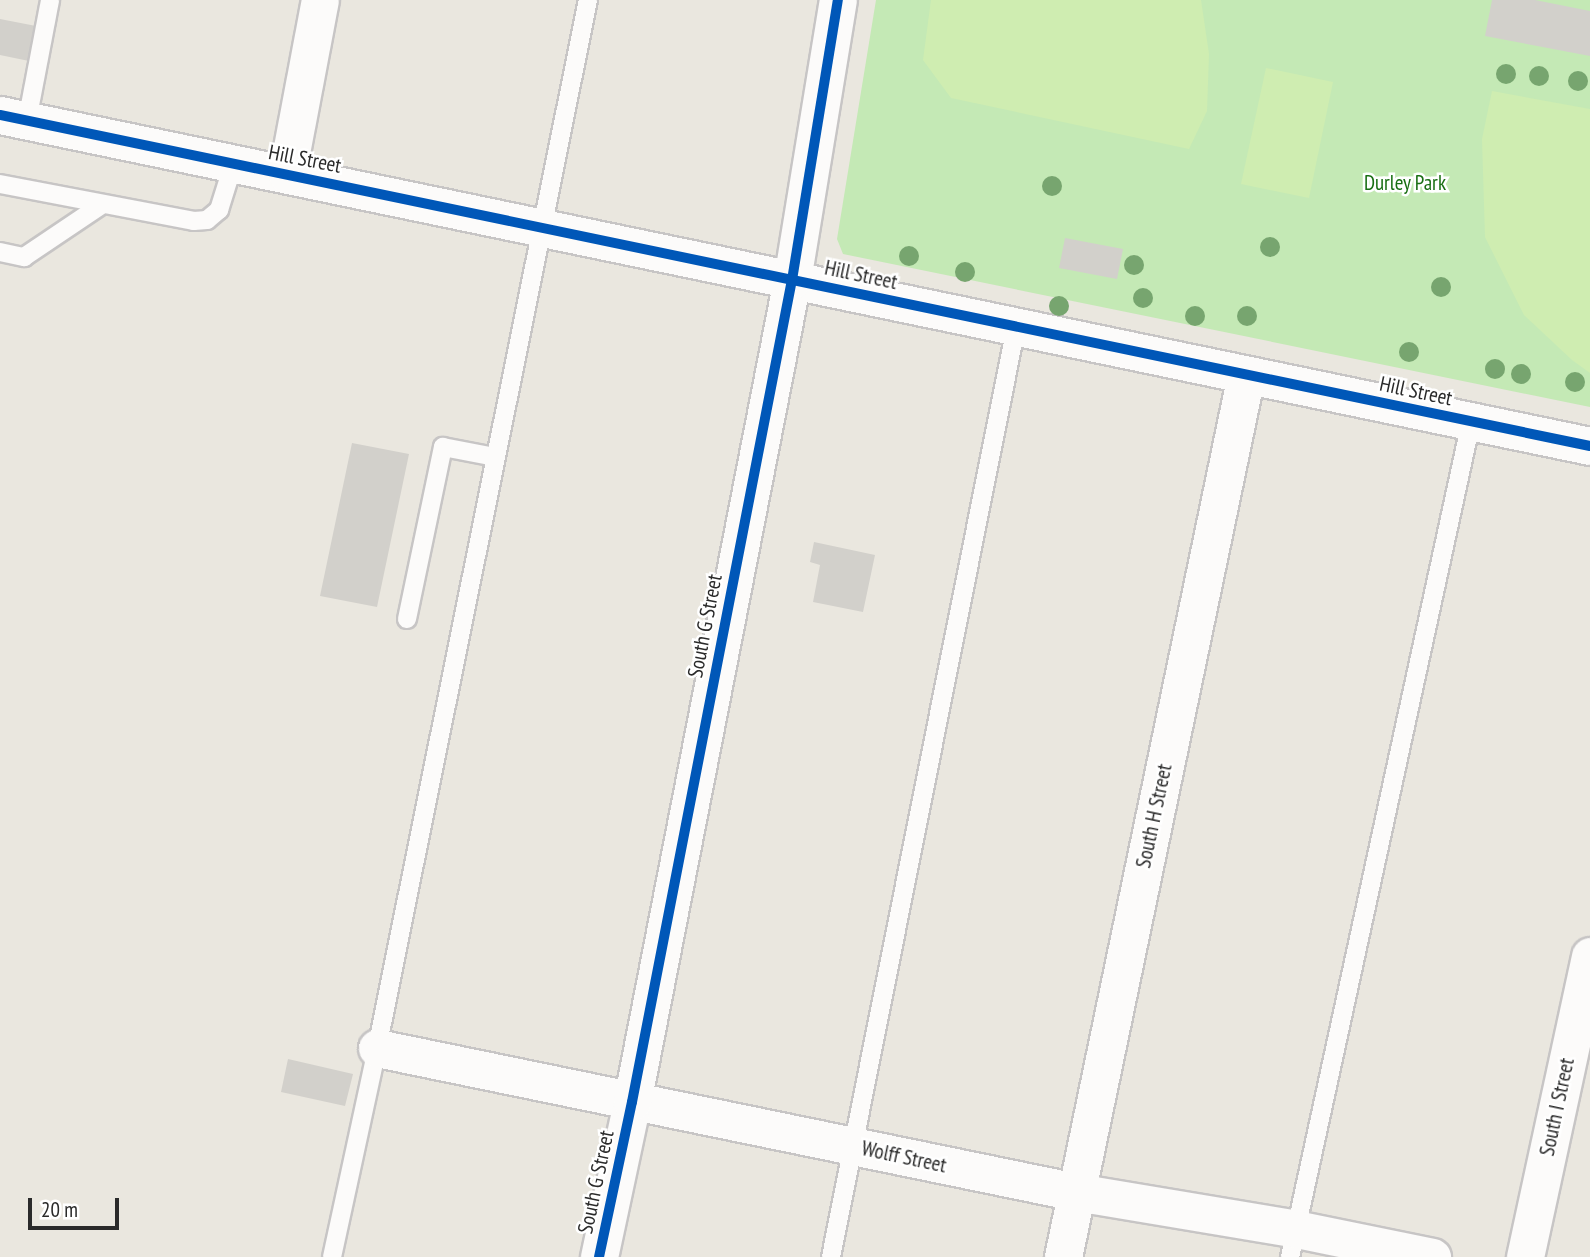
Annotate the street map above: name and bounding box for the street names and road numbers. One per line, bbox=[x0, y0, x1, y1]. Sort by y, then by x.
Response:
street label: Hill Street bbox=[267, 140, 343, 178]
street label: Hill Street bbox=[822, 255, 900, 295]
street label: Hill Street bbox=[1377, 371, 1455, 411]
street label: South G Street bbox=[683, 572, 727, 680]
street label: South H Street bbox=[1131, 762, 1177, 870]
street label: South I Street bbox=[1534, 1056, 1580, 1158]
street label: South G Street bbox=[573, 1128, 619, 1236]
street label: Wolff Street bbox=[859, 1136, 949, 1178]

